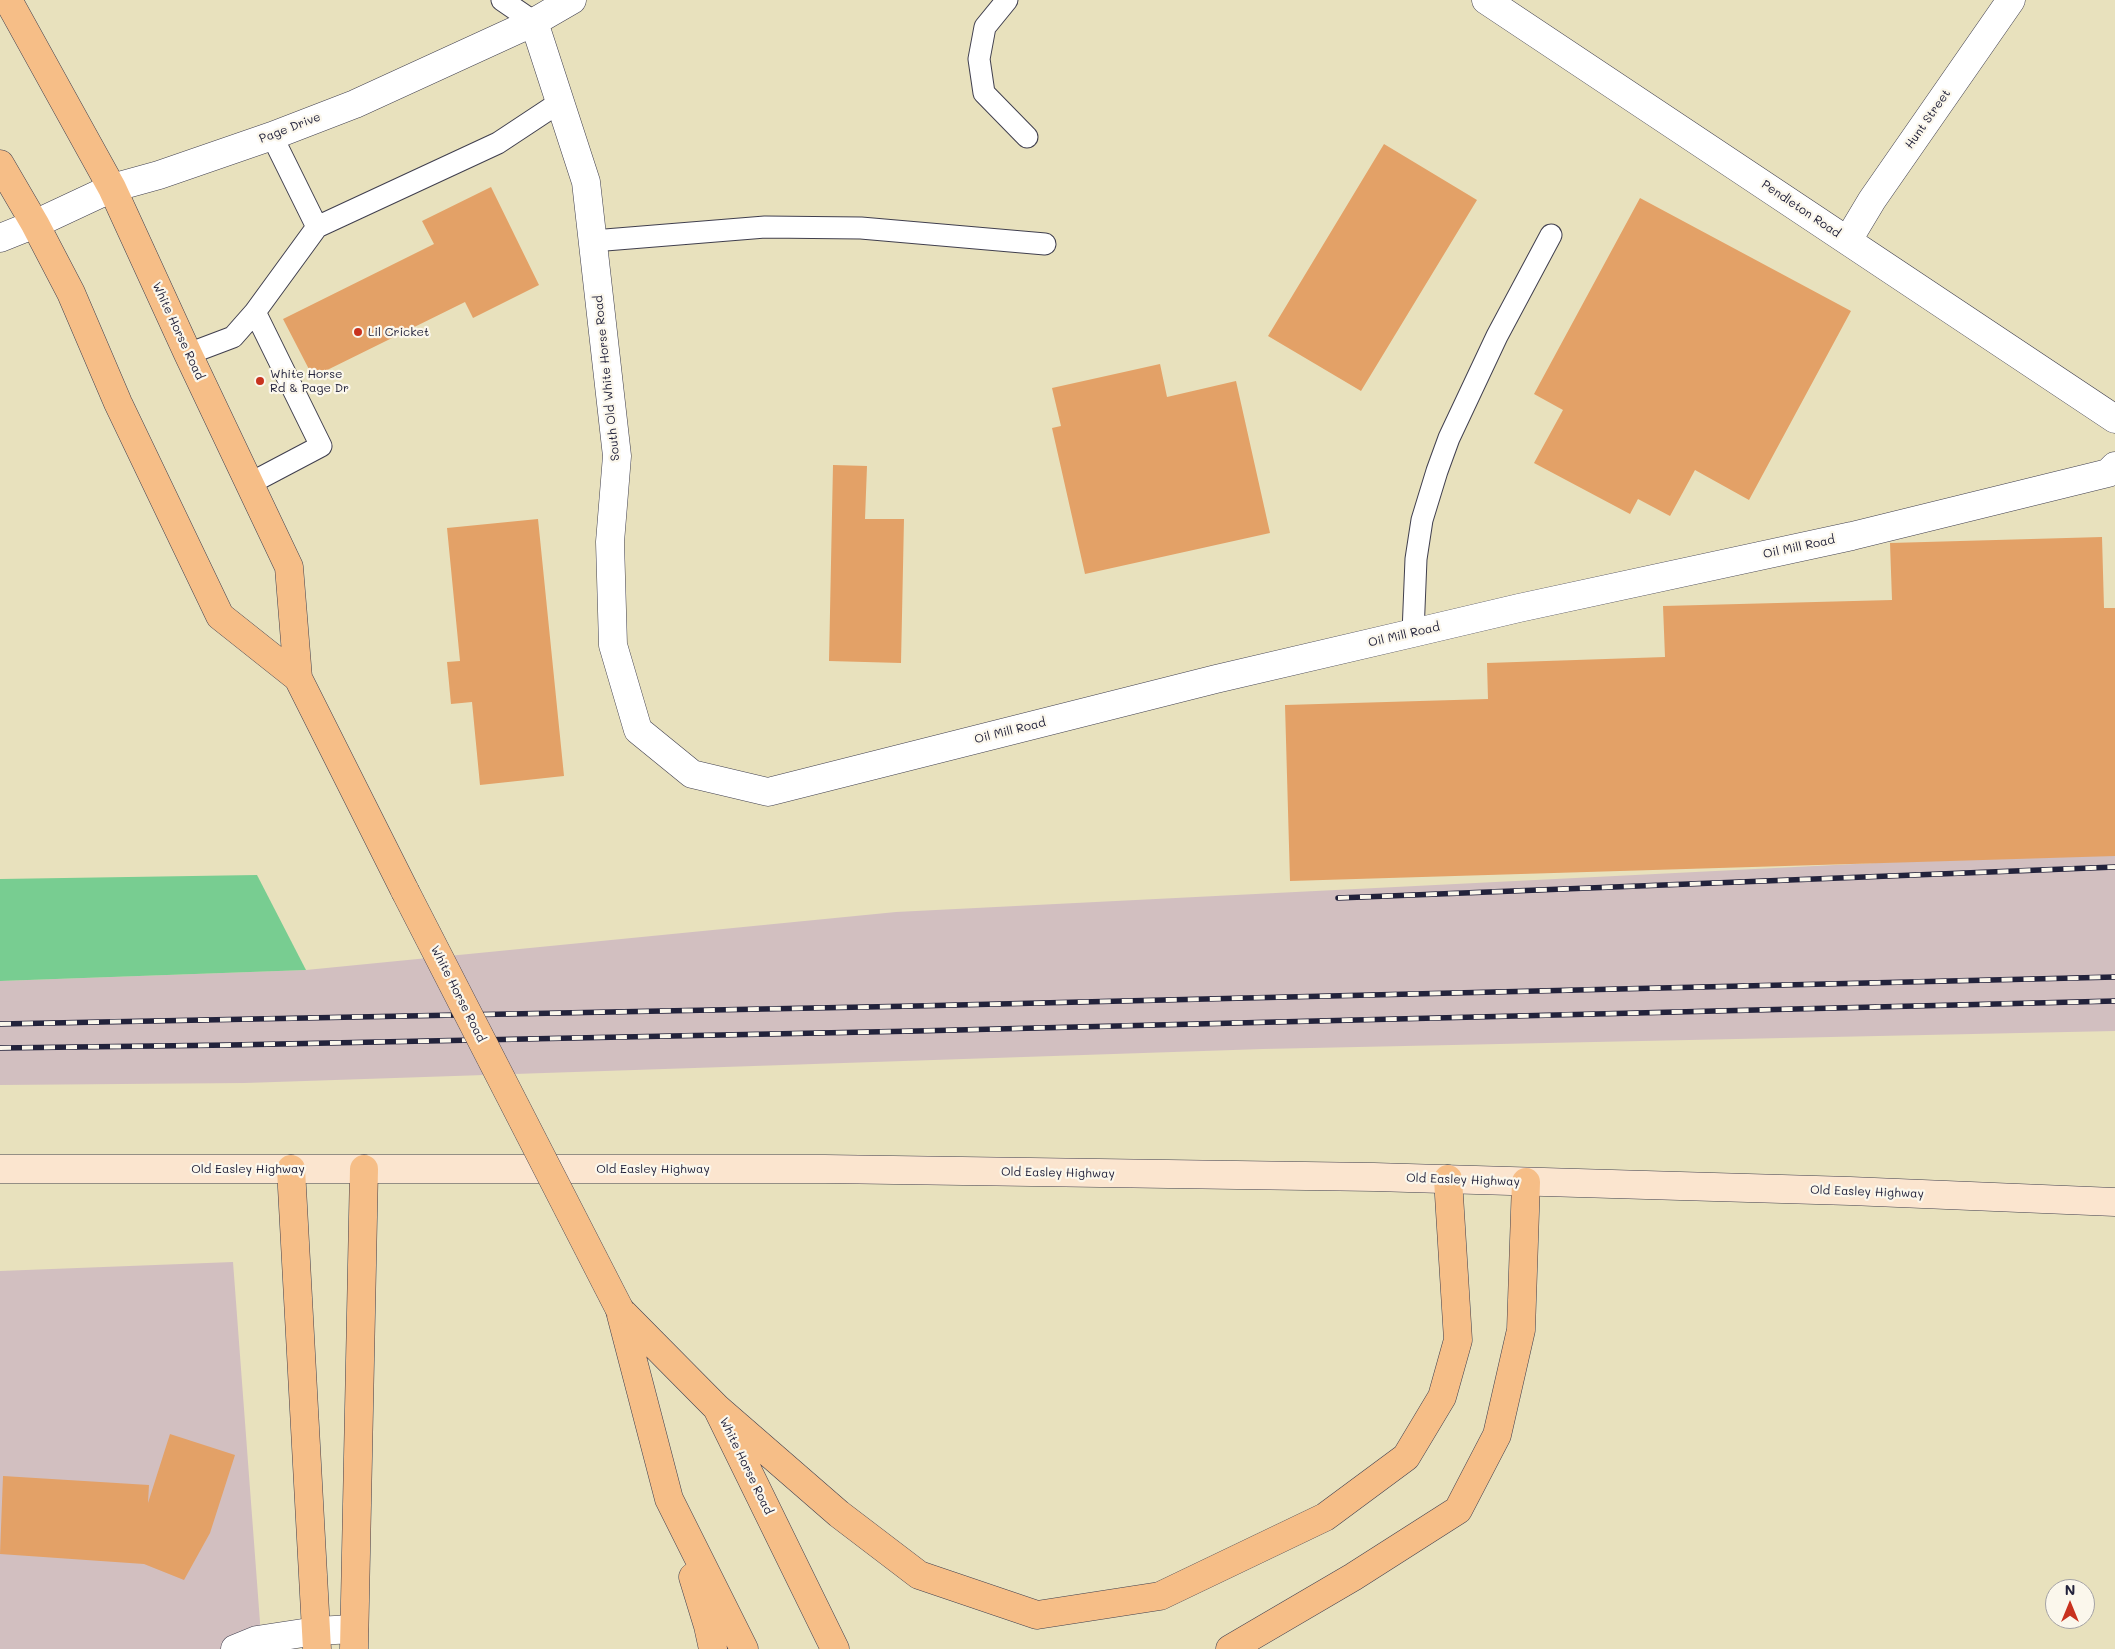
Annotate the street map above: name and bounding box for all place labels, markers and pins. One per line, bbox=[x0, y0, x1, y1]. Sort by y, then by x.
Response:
place label: Lil Cricket bbox=[368, 325, 429, 339]
marker: Lil Cricket bbox=[352, 326, 364, 338]
place label: White Horse Rd & Page Dr bbox=[270, 367, 349, 395]
marker: White Horse Rd & Page Dr bbox=[254, 375, 266, 387]

